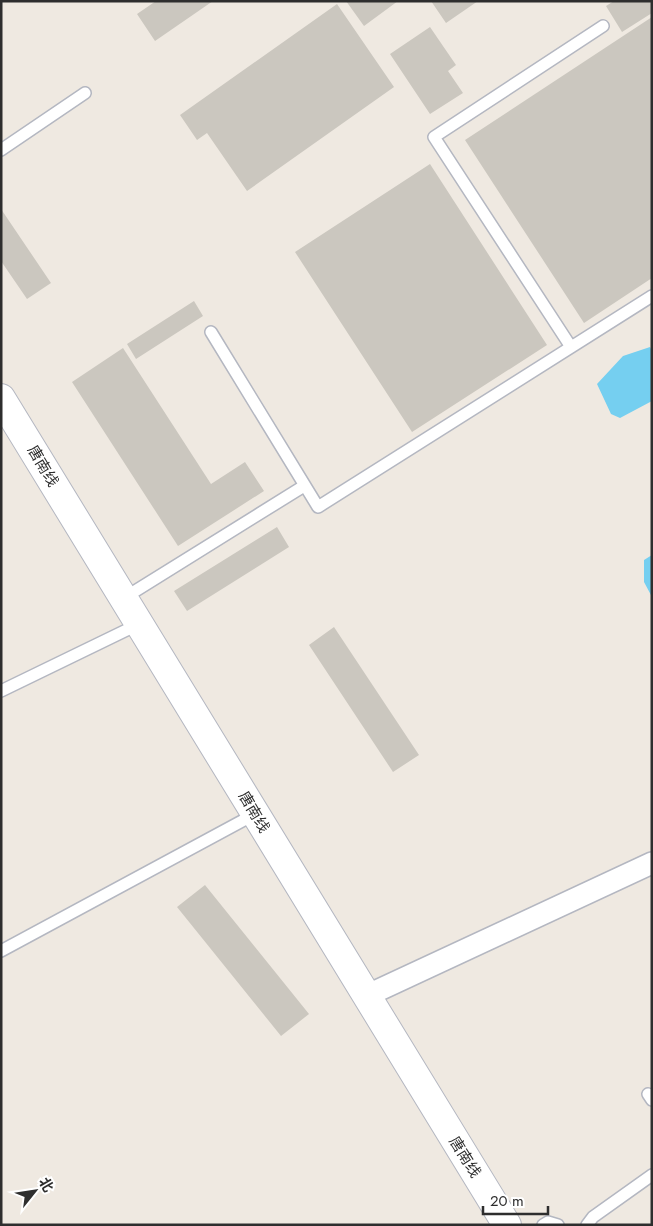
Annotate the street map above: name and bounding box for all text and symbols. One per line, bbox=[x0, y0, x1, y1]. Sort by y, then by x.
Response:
street label: 唐南线 bbox=[22, 441, 64, 491]
street label: 唐南线 bbox=[233, 787, 275, 837]
street label: 唐南线 bbox=[444, 1132, 486, 1182]
north arrow bbox=[10, 1166, 60, 1216]
text: 北 bbox=[34, 1173, 58, 1196]
scale bar bbox=[483, 1184, 548, 1216]
text: 20 m bbox=[490, 1190, 524, 1212]

